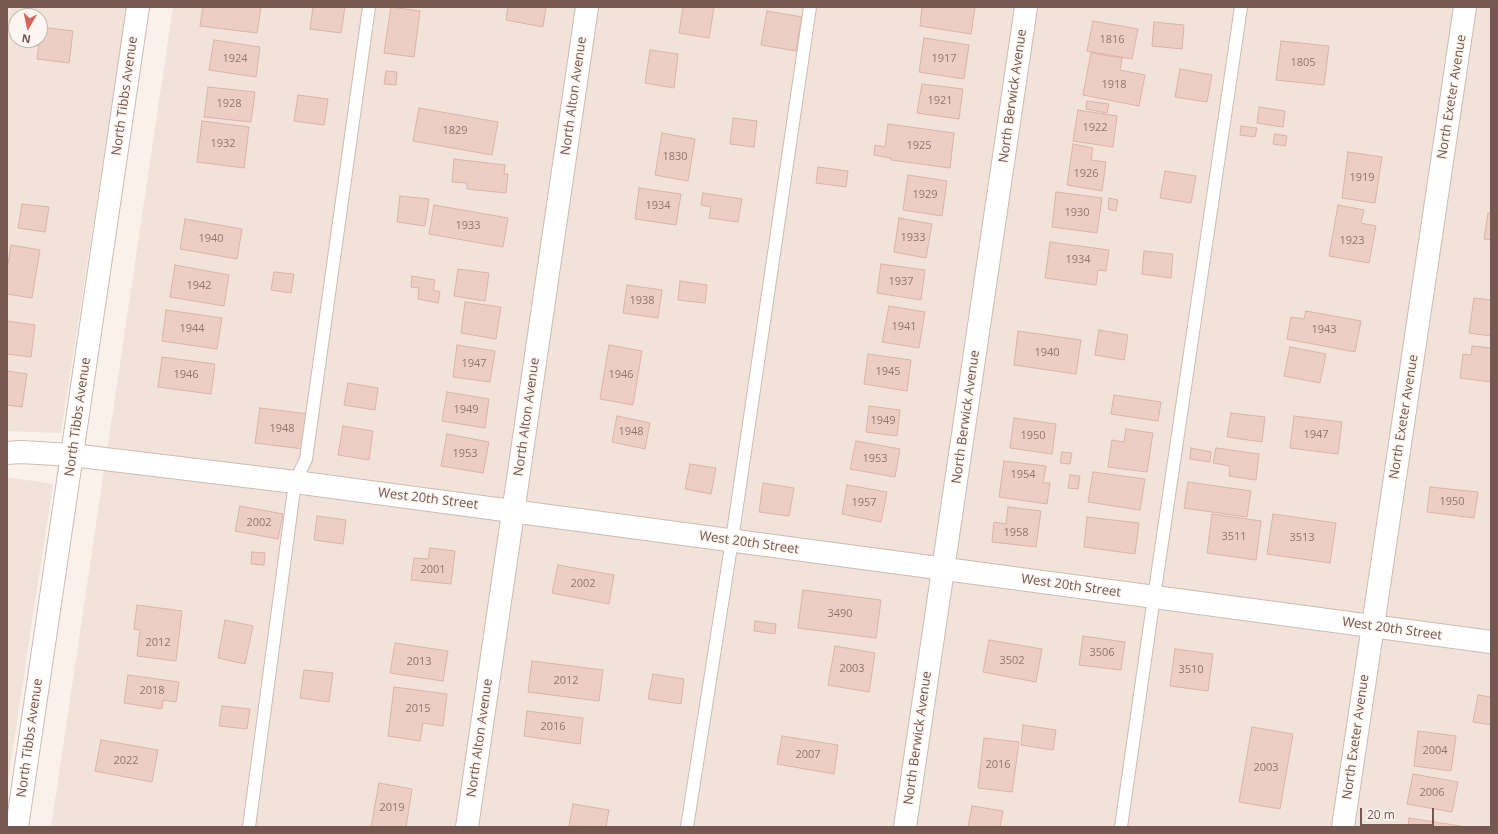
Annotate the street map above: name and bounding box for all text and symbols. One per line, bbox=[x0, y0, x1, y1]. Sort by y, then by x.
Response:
north arrow bbox=[8, 8, 48, 48]
street label: North Berwick Avenue bbox=[996, 28, 1030, 164]
text: N bbox=[21, 31, 32, 47]
house number: 1816 bbox=[1099, 33, 1125, 47]
street label: North Exeter Avenue bbox=[1434, 33, 1470, 161]
street label: North Tibbs Avenue bbox=[109, 35, 141, 157]
street label: North Alton Avenue bbox=[558, 36, 590, 156]
house number: 1924 bbox=[222, 52, 248, 66]
house number: 1917 bbox=[931, 52, 957, 66]
house number: 1805 bbox=[1290, 56, 1316, 70]
house number: 1918 bbox=[1101, 78, 1127, 92]
house number: 1921 bbox=[927, 94, 953, 108]
house number: 1928 bbox=[216, 97, 242, 111]
house number: 1922 bbox=[1082, 121, 1108, 135]
house number: 1829 bbox=[442, 124, 468, 138]
house number: 1932 bbox=[210, 137, 236, 151]
house number: 1925 bbox=[906, 139, 932, 153]
house number: 1830 bbox=[662, 150, 688, 164]
house number: 1926 bbox=[1073, 167, 1099, 181]
house number: 1919 bbox=[1349, 171, 1375, 185]
house number: 1929 bbox=[912, 188, 938, 202]
house number: 1934 bbox=[645, 199, 671, 213]
house number: 1930 bbox=[1064, 206, 1090, 220]
house number: 1933 bbox=[455, 219, 481, 233]
house number: 1933 bbox=[900, 231, 926, 245]
house number: 1940 bbox=[198, 232, 224, 246]
house number: 1923 bbox=[1339, 234, 1365, 248]
house number: 1934 bbox=[1065, 253, 1091, 267]
house number: 1937 bbox=[888, 275, 914, 289]
house number: 1942 bbox=[186, 279, 212, 293]
house number: 1938 bbox=[629, 294, 655, 308]
house number: 1941 bbox=[891, 320, 917, 334]
house number: 1944 bbox=[179, 322, 205, 336]
house number: 1943 bbox=[1311, 323, 1337, 337]
house number: 1940 bbox=[1034, 346, 1060, 360]
street label: North Berwick Avenue bbox=[949, 349, 983, 485]
street label: North Exeter Avenue bbox=[1386, 353, 1422, 481]
street label: North Tibbs Avenue bbox=[62, 356, 94, 478]
house number: 1947 bbox=[461, 357, 487, 371]
street label: North Alton Avenue bbox=[511, 357, 543, 477]
house number: 1945 bbox=[875, 365, 901, 379]
house number: 1946 bbox=[173, 368, 199, 382]
house number: 1946 bbox=[608, 368, 634, 382]
house number: 1949 bbox=[453, 403, 479, 417]
house number: 1949 bbox=[870, 414, 896, 428]
house number: 1948 bbox=[269, 422, 295, 436]
house number: 1948 bbox=[618, 425, 644, 439]
house number: 1947 bbox=[1303, 428, 1329, 442]
house number: 1950 bbox=[1020, 429, 1046, 443]
house number: 1953 bbox=[452, 447, 478, 461]
house number: 1953 bbox=[862, 452, 888, 466]
house number: 1954 bbox=[1010, 468, 1036, 482]
street label: West 20th Street bbox=[377, 485, 479, 513]
house number: 1950 bbox=[1439, 495, 1465, 509]
house number: 1957 bbox=[851, 496, 877, 510]
house number: 2002 bbox=[246, 516, 272, 530]
house number: 1958 bbox=[1003, 526, 1029, 540]
street label: West 20th Street bbox=[698, 528, 800, 558]
house number: 3511 bbox=[1221, 530, 1247, 544]
house number: 3513 bbox=[1289, 531, 1315, 545]
house number: 2001 bbox=[420, 563, 446, 577]
street label: West 20th Street bbox=[1020, 571, 1122, 601]
house number: 2002 bbox=[570, 577, 596, 591]
house number: 3490 bbox=[827, 607, 853, 621]
street label: West 20th Street bbox=[1341, 614, 1443, 644]
house number: 2012 bbox=[145, 636, 171, 650]
house number: 3506 bbox=[1089, 646, 1115, 660]
house number: 3502 bbox=[999, 654, 1025, 668]
house number: 2013 bbox=[406, 655, 432, 669]
house number: 2003 bbox=[839, 662, 865, 676]
house number: 3510 bbox=[1178, 663, 1204, 677]
street label: North Berwick Avenue bbox=[901, 670, 935, 806]
street label: North Exeter Avenue bbox=[1339, 673, 1373, 801]
house number: 2012 bbox=[553, 674, 579, 688]
street label: North Tibbs Avenue bbox=[14, 677, 46, 799]
street label: North Alton Avenue bbox=[464, 678, 496, 798]
house number: 2018 bbox=[139, 684, 165, 698]
house number: 2015 bbox=[405, 702, 431, 716]
house number: 2016 bbox=[540, 720, 566, 734]
house number: 2004 bbox=[1422, 744, 1448, 758]
house number: 2007 bbox=[795, 748, 821, 762]
house number: 2022 bbox=[113, 754, 139, 768]
house number: 2016 bbox=[985, 758, 1011, 772]
house number: 2003 bbox=[1253, 761, 1279, 775]
house number: 2006 bbox=[1419, 786, 1445, 800]
scale bar bbox=[1362, 800, 1436, 826]
house number: 2019 bbox=[379, 801, 405, 815]
text: 20 m bbox=[1367, 806, 1395, 823]

